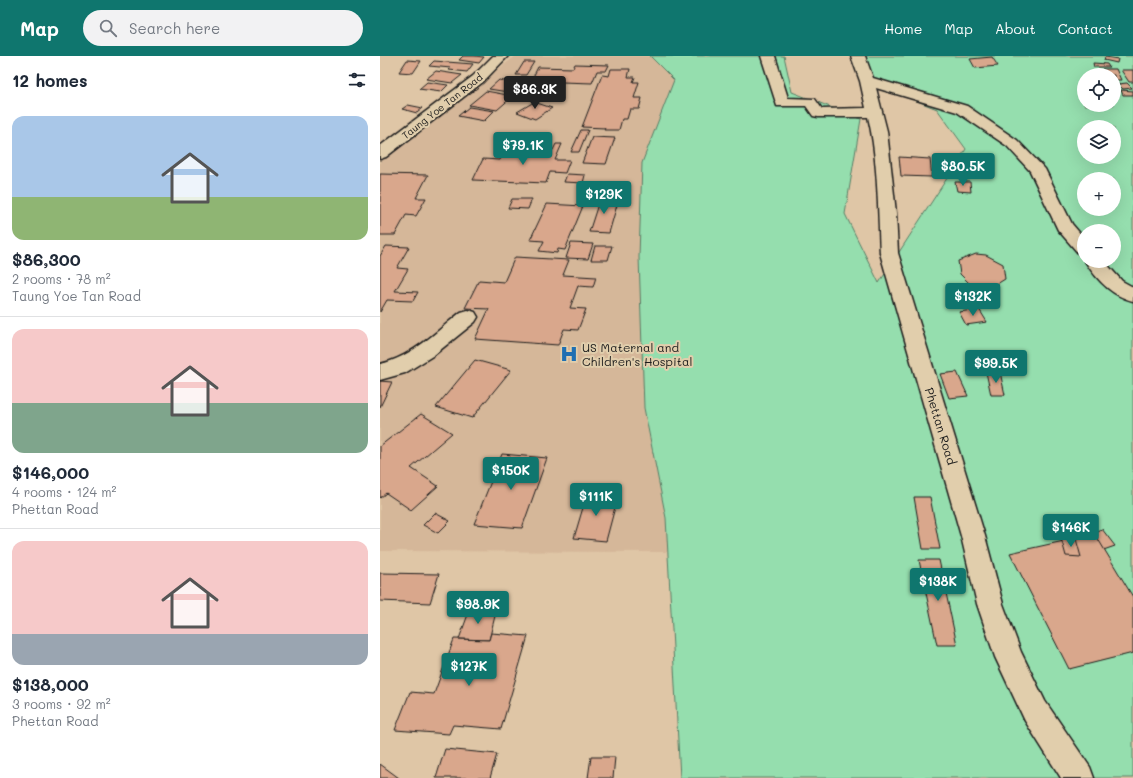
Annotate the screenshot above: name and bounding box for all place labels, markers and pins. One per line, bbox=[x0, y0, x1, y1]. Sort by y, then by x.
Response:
pin: $86.3K bbox=[502, 76, 568, 110]
pin: $79.1K bbox=[490, 132, 556, 166]
pin: $80.5K bbox=[930, 153, 996, 187]
pin: $129K bbox=[576, 181, 632, 215]
pin: $132K bbox=[945, 283, 1001, 317]
place label: US Maternal and Children's Hospital bbox=[582, 339, 692, 369]
hospital icon: US Maternal and Children's Hospital bbox=[559, 344, 579, 364]
pin: $99.5K bbox=[963, 350, 1029, 384]
pin: $150K bbox=[483, 457, 539, 491]
pin: $111K bbox=[568, 483, 624, 517]
pin: $146K bbox=[1043, 514, 1099, 548]
pin: $138K bbox=[910, 568, 966, 602]
pin: $98.9K bbox=[445, 591, 511, 625]
pin: $127K bbox=[441, 653, 497, 687]

